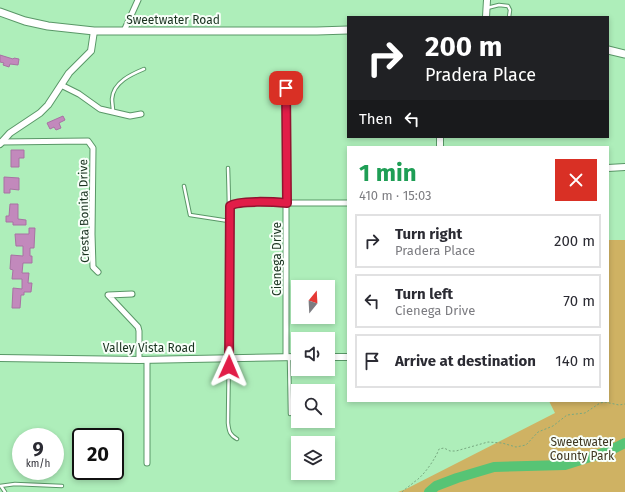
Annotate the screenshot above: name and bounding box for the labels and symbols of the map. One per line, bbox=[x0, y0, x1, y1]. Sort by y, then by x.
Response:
street label: Sweetwater Road bbox=[126, 13, 220, 27]
pin bbox=[269, 71, 303, 105]
street label: Cresta Bonita Drive bbox=[76, 159, 92, 263]
street label: Cienega Drive bbox=[270, 222, 284, 296]
north arrow bbox=[291, 280, 335, 324]
street label: Valley Vista Road bbox=[103, 341, 195, 355]
position arrow bbox=[208, 346, 250, 388]
speed limit sign: 20 bbox=[72, 428, 124, 480]
park label: Sweetwater County Park bbox=[550, 435, 615, 463]

